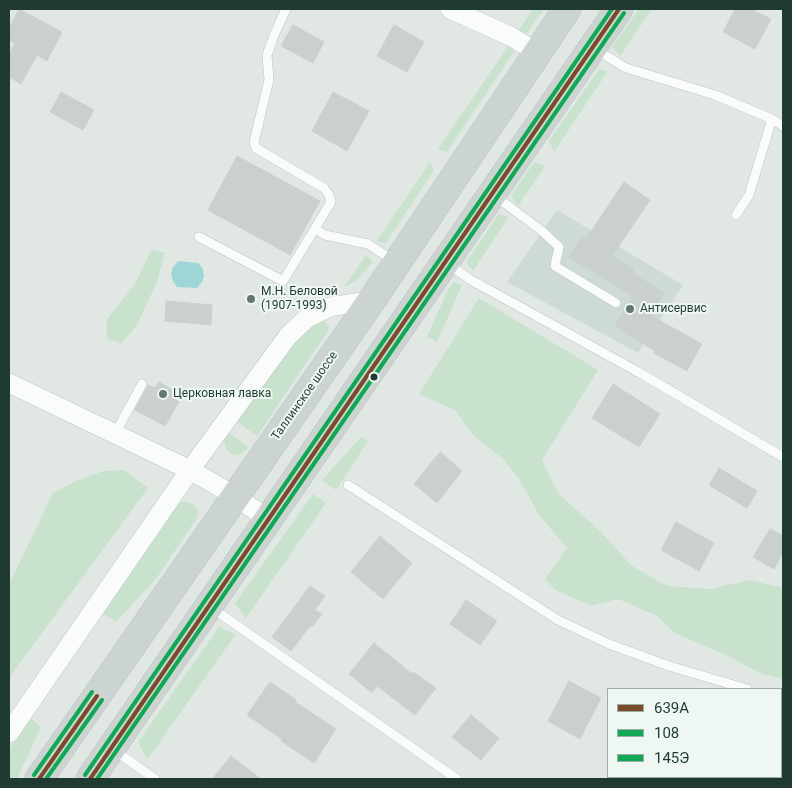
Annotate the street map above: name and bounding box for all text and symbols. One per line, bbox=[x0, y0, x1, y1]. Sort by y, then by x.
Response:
place label: М.Н. Беловой (1907-1993) bbox=[261, 285, 338, 313]
marker: М.Н. Беловой (1907-1993) bbox=[245, 293, 257, 305]
place label: Антисервис bbox=[640, 302, 707, 316]
marker: Антисервис bbox=[624, 303, 636, 315]
street label: Таллинское шоссе bbox=[269, 349, 341, 443]
unlabelled marker bbox=[369, 372, 379, 382]
place label: Церковная лавка bbox=[173, 387, 271, 401]
marker: Церковная лавка bbox=[157, 388, 169, 400]
legend bbox=[607, 688, 782, 778]
text: 639А bbox=[654, 699, 689, 717]
text: 108 bbox=[654, 724, 679, 742]
text: 145Э bbox=[654, 749, 689, 767]

